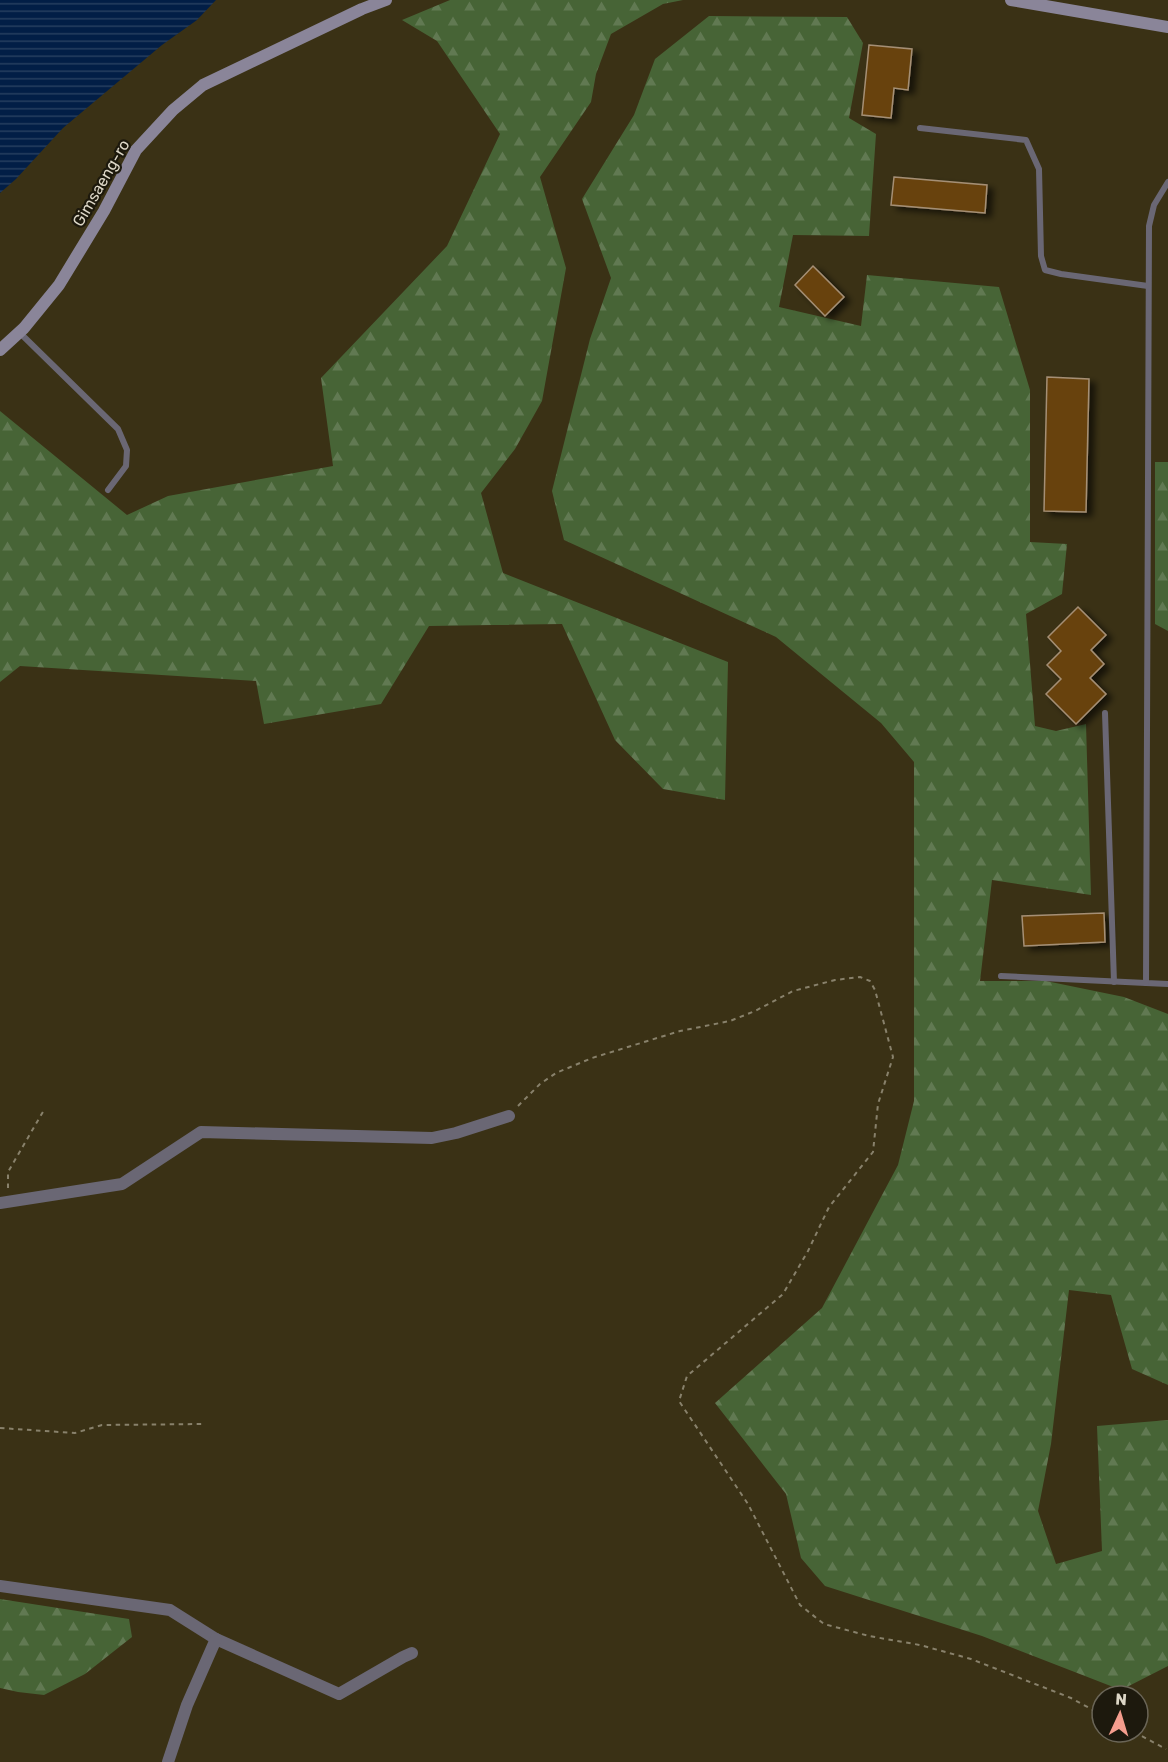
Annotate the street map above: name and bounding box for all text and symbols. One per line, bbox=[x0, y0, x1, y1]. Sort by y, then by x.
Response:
street label: Gimsaeng-ro bbox=[69, 136, 133, 230]
north arrow bbox=[1090, 1684, 1150, 1744]
text: N bbox=[1115, 1690, 1127, 1709]

